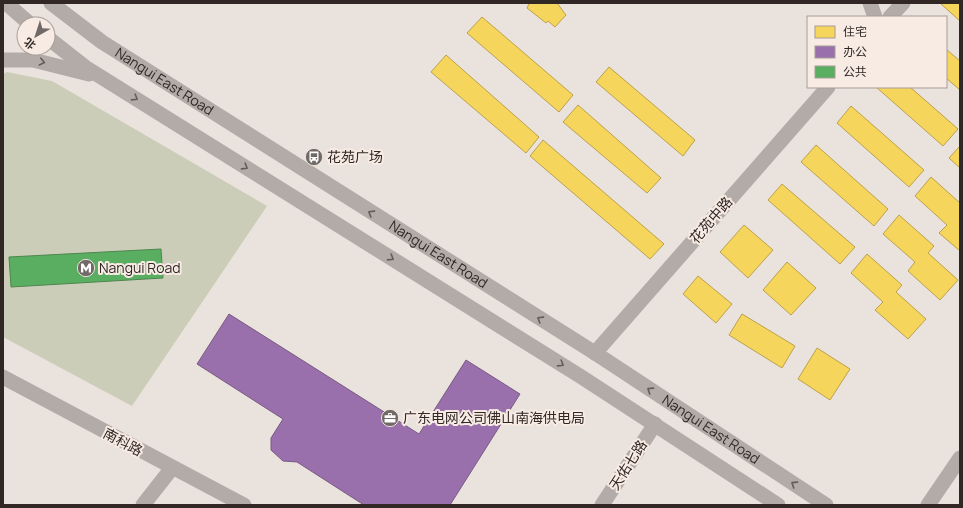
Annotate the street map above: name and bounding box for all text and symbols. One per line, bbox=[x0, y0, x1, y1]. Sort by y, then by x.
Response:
north arrow bbox=[16, 16, 56, 56]
legend bbox=[807, 16, 947, 88]
text: 住宅 bbox=[843, 23, 867, 40]
text: 北 bbox=[20, 35, 38, 53]
street label: Nangui East Road bbox=[112, 43, 218, 119]
text: 办公 bbox=[843, 43, 867, 60]
one-way arrow bbox=[38, 57, 45, 66]
text: 公共 bbox=[843, 63, 867, 80]
one-way arrow bbox=[131, 93, 138, 101]
bus stop icon: 花苑广场 bbox=[304, 147, 324, 167]
place label: 花苑广场 bbox=[327, 147, 383, 166]
one-way arrow bbox=[241, 162, 248, 169]
street label: 花苑中路 bbox=[685, 192, 736, 247]
one-way arrow bbox=[368, 210, 375, 217]
street label: Nangui East Road bbox=[386, 216, 492, 292]
one-way arrow bbox=[387, 253, 394, 260]
metro station icon: Nangui Road bbox=[76, 258, 96, 278]
place label: Nangui Road bbox=[99, 258, 181, 277]
one-way arrow bbox=[537, 317, 544, 324]
one-way arrow bbox=[557, 359, 564, 366]
one-way arrow bbox=[647, 387, 654, 394]
street label: Nangui East Road bbox=[659, 390, 764, 468]
office icon: 广东电网公司佛山南海供电局 bbox=[380, 408, 400, 428]
place label: 广东电网公司佛山南海供电局 bbox=[403, 408, 585, 427]
street label: 南科路 bbox=[100, 423, 146, 460]
street label: 天佑七路 bbox=[604, 436, 651, 493]
one-way arrow bbox=[791, 481, 798, 488]

